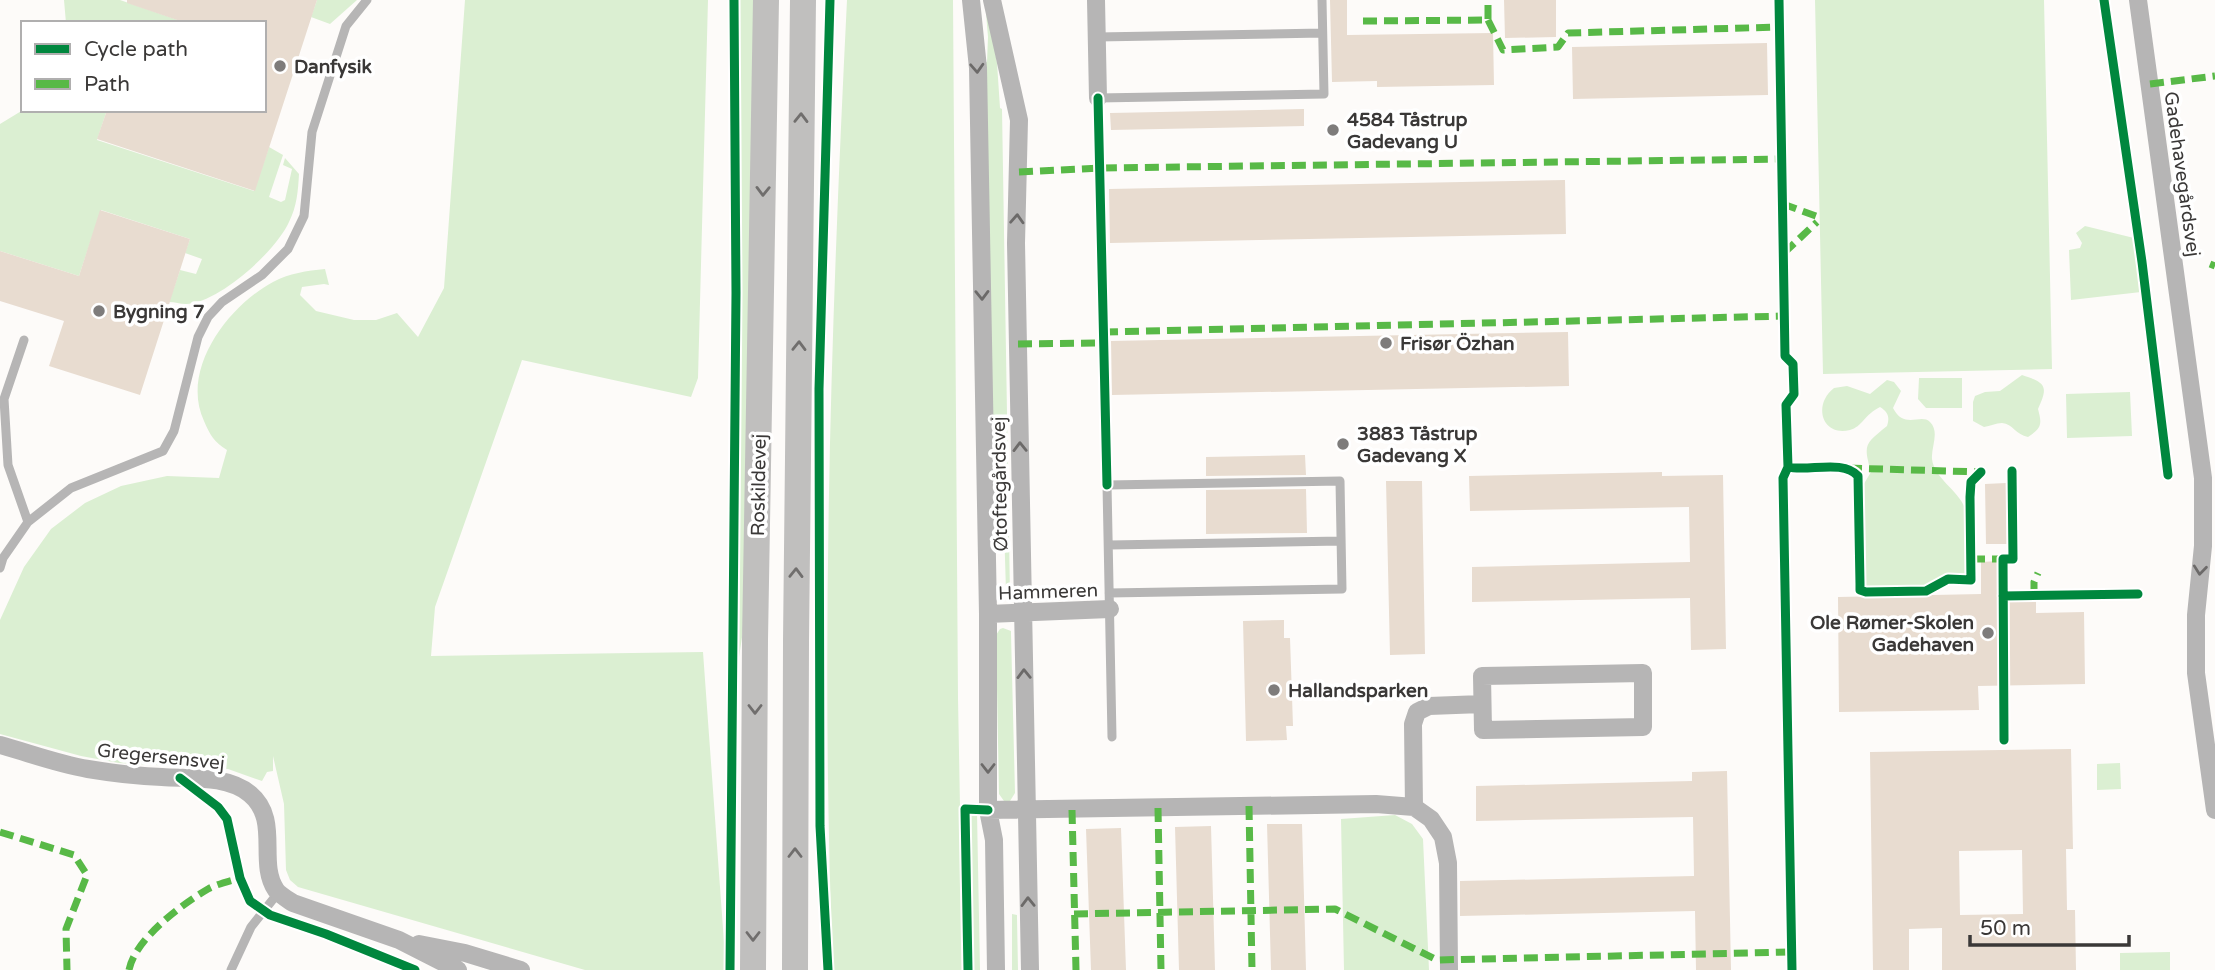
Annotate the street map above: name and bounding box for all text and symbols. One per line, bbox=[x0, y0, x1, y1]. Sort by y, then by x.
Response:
legend bbox=[21, 21, 266, 112]
text: Cycle path bbox=[84, 37, 188, 62]
place label: Danfysik bbox=[294, 56, 372, 79]
marker: Danfysik bbox=[272, 58, 288, 74]
one-way arrow bbox=[970, 63, 985, 74]
text: Path bbox=[84, 72, 130, 97]
street label: Gadehavegårdsvej bbox=[2160, 90, 2205, 258]
place label: 4584 Tåstrup Gadevang U bbox=[1347, 109, 1468, 154]
one-way arrow bbox=[794, 113, 809, 124]
marker: 4584 Tåstrup Gadevang U bbox=[1325, 122, 1341, 138]
one-way arrow bbox=[755, 185, 770, 196]
one-way arrow bbox=[1009, 214, 1024, 225]
one-way arrow bbox=[974, 291, 990, 301]
place label: Bygning 7 bbox=[113, 301, 205, 324]
marker: Bygning 7 bbox=[91, 303, 107, 319]
place label: Frisør Özhan bbox=[1400, 332, 1515, 355]
marker: Frisør Özhan bbox=[1378, 335, 1394, 351]
one-way arrow bbox=[791, 340, 807, 351]
street label: Øtoftegårdsvej bbox=[988, 416, 1012, 552]
place label: 3883 Tåstrup Gadevang X bbox=[1357, 423, 1478, 468]
street label: Roskildevej bbox=[747, 434, 771, 536]
marker: 3883 Tåstrup Gadevang X bbox=[1335, 436, 1351, 452]
one-way arrow bbox=[1012, 441, 1027, 452]
one-way arrow bbox=[2193, 564, 2208, 576]
one-way arrow bbox=[789, 568, 804, 579]
street label: Hammeren bbox=[998, 579, 1098, 605]
place label: Ole Rømer-Skolen Gadehaven bbox=[1810, 612, 1974, 656]
marker: Ole Rømer-Skolen Gadehaven bbox=[1980, 625, 1996, 641]
one-way arrow bbox=[1016, 669, 1032, 679]
place label: Hallandsparken bbox=[1288, 680, 1428, 703]
marker: Hallandsparken bbox=[1266, 682, 1282, 698]
one-way arrow bbox=[747, 704, 763, 714]
street label: Gregersensvej bbox=[96, 739, 226, 775]
one-way arrow bbox=[980, 763, 996, 774]
one-way arrow bbox=[787, 847, 803, 858]
one-way arrow bbox=[1021, 896, 1036, 907]
scale bar bbox=[1970, 904, 2129, 948]
text: 50 m bbox=[1980, 916, 2031, 941]
one-way arrow bbox=[745, 931, 761, 942]

